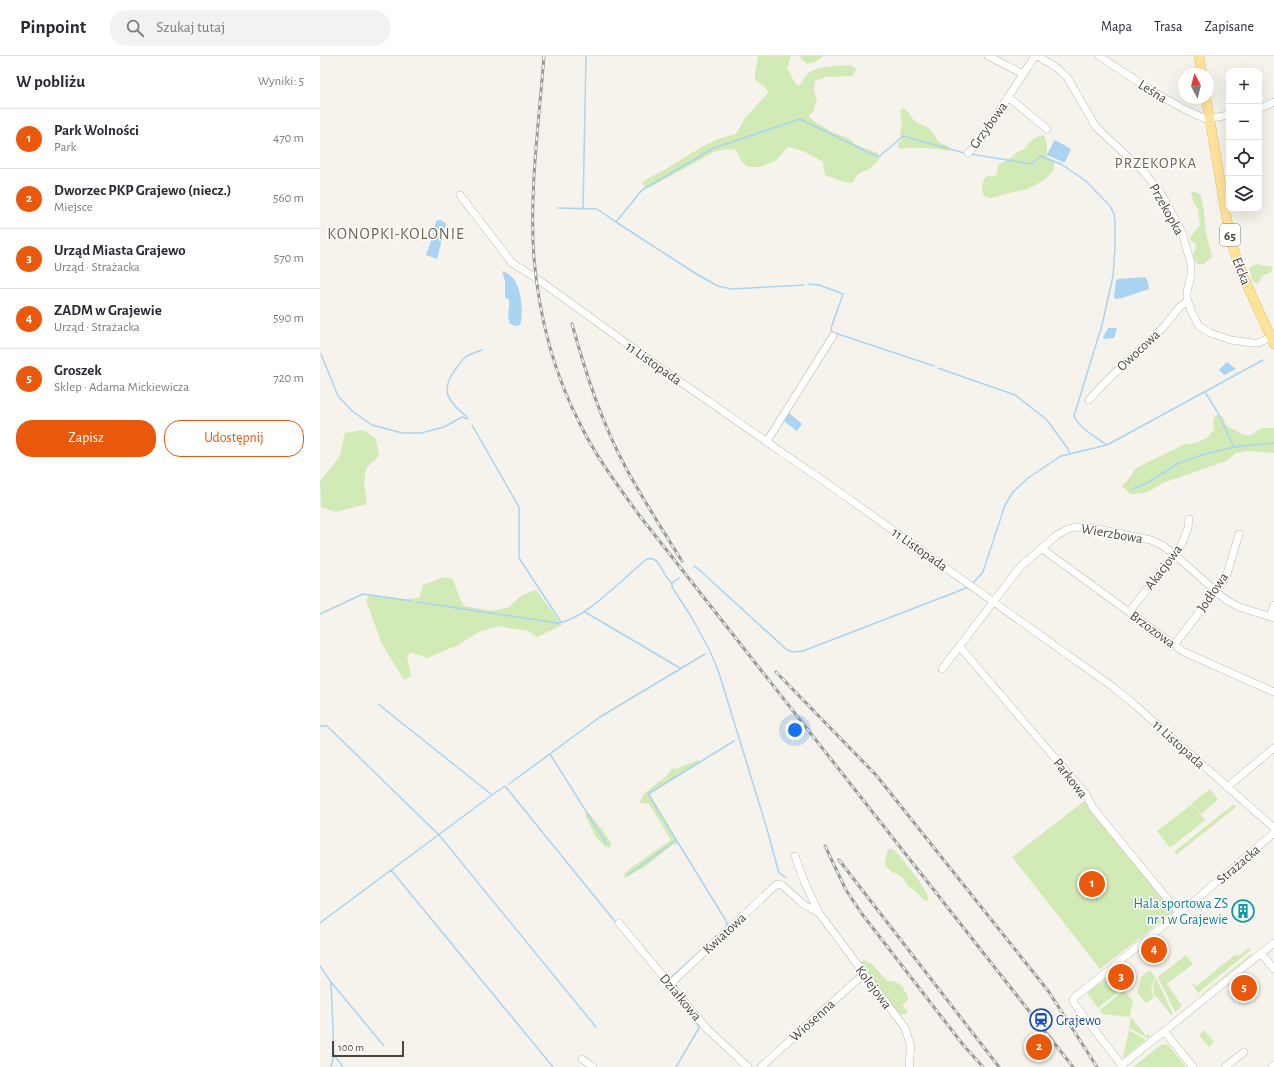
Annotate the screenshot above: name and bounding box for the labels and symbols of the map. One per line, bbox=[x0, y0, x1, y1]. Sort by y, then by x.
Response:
north arrow bbox=[1178, 68, 1214, 104]
street label: Leśna bbox=[1136, 78, 1170, 106]
street label: Grzybowa bbox=[967, 99, 1011, 152]
district label: PRZEKOPKA bbox=[1115, 156, 1197, 171]
street label: Przekopka bbox=[1146, 181, 1186, 238]
road number: 65 bbox=[1220, 224, 1240, 246]
district label: KONOPKI-KOLONIE bbox=[327, 226, 465, 242]
street label: Ełcka bbox=[1229, 256, 1253, 288]
street label: Owocowa bbox=[1115, 327, 1163, 374]
street label: 11 Listopada bbox=[623, 340, 684, 388]
street label: Wierzbowa bbox=[1080, 522, 1144, 546]
street label: 11 Listopada bbox=[889, 526, 950, 574]
street label: Akacjowa bbox=[1143, 542, 1185, 593]
street label: Jodłowa bbox=[1195, 570, 1231, 615]
street label: Brzozowa bbox=[1127, 609, 1178, 651]
street label: 11 Listopada bbox=[1150, 718, 1207, 772]
your location bbox=[785, 720, 805, 740]
street label: Parkowa bbox=[1050, 756, 1090, 802]
street label: Strażacka bbox=[1214, 842, 1263, 887]
pin: 1 bbox=[1079, 869, 1105, 899]
place label: Hala sportowa ZS nr 1 w Grajewie bbox=[1134, 897, 1228, 927]
building icon: Hala sportowa ZS nr 1 w Grajewie bbox=[1230, 898, 1256, 924]
street label: Kwiatowa bbox=[700, 910, 749, 957]
pin: 4 bbox=[1141, 935, 1167, 965]
pin: 3 bbox=[1108, 962, 1134, 992]
street label: Kolejowa bbox=[853, 963, 894, 1012]
street label: Działkowa bbox=[657, 971, 704, 1024]
pin: 5 bbox=[1231, 973, 1257, 1003]
street label: Wiosenna bbox=[787, 997, 838, 1044]
station icon: Grajewo bbox=[1028, 1007, 1054, 1033]
place label: Grajewo bbox=[1056, 1014, 1101, 1028]
pin: 2 bbox=[1026, 1032, 1052, 1062]
scale bar bbox=[332, 1039, 404, 1058]

